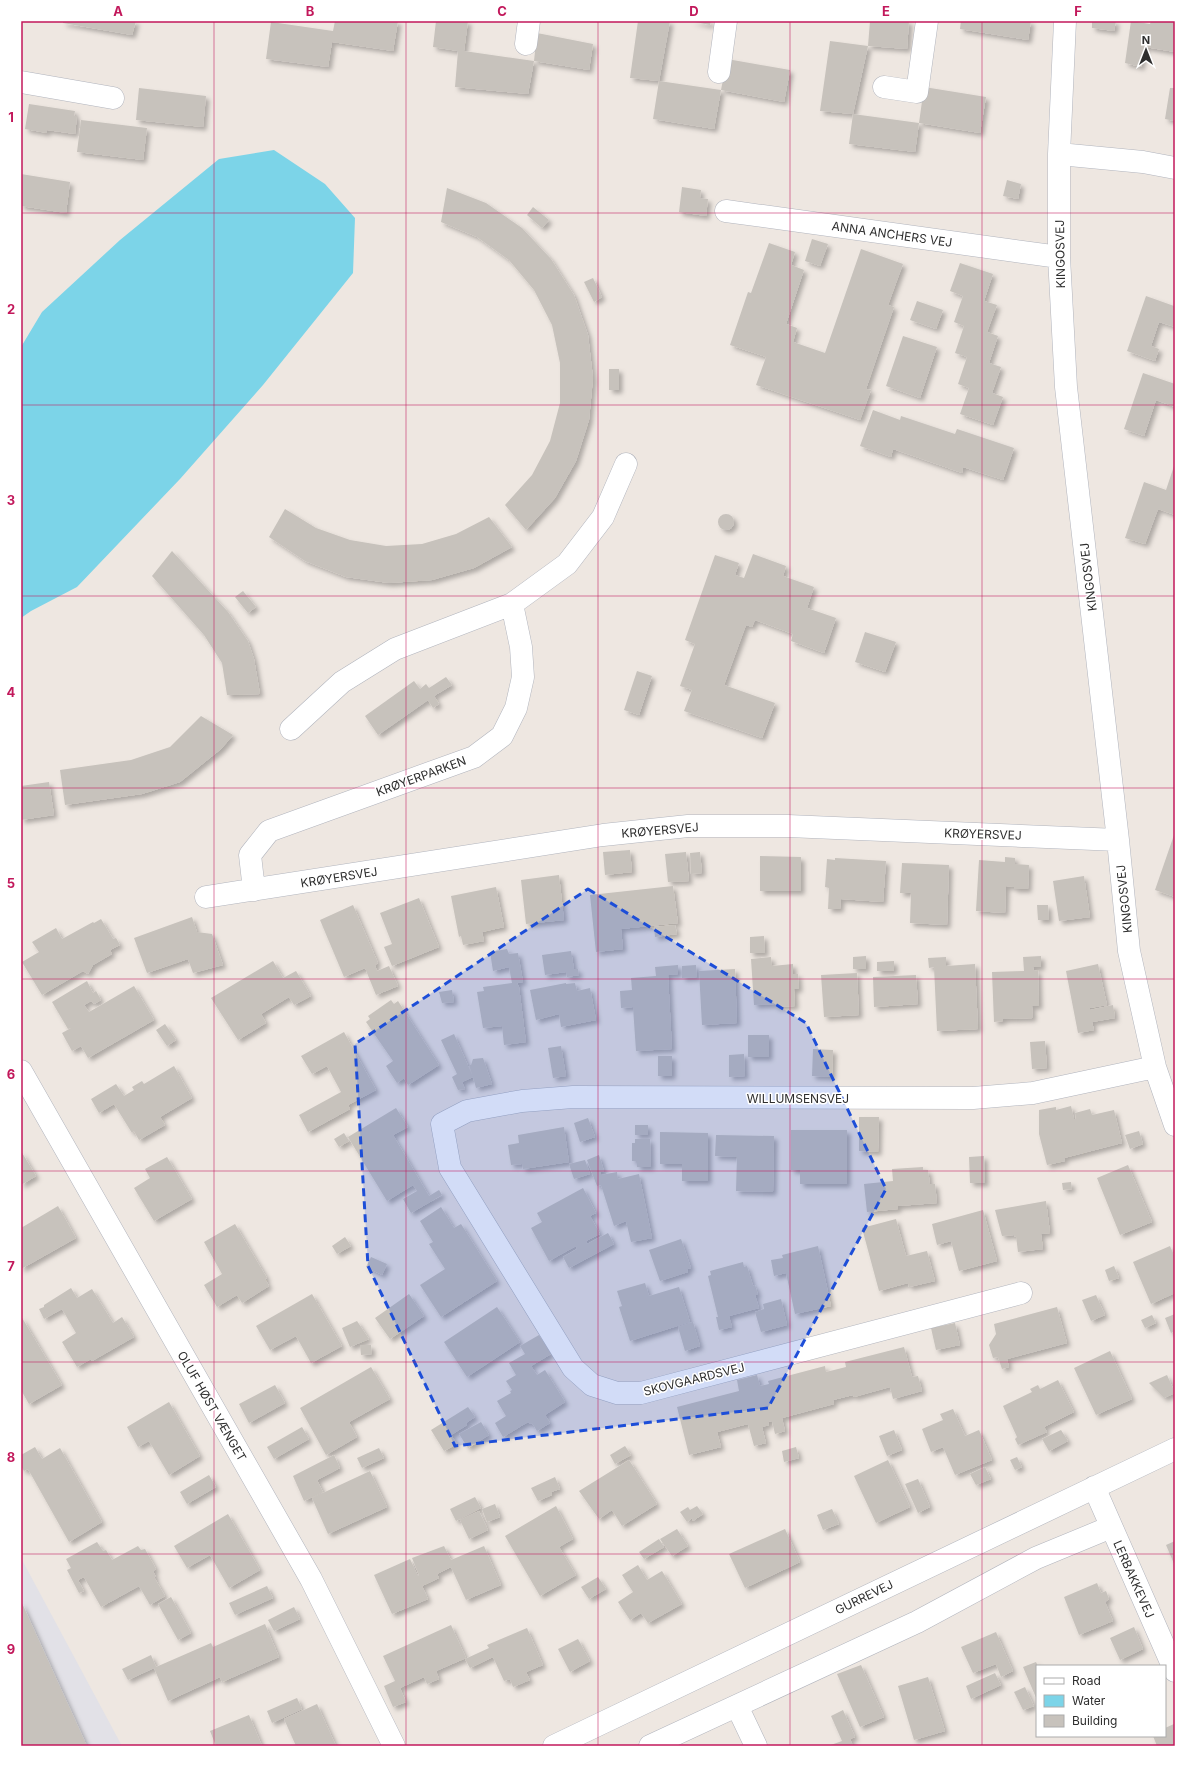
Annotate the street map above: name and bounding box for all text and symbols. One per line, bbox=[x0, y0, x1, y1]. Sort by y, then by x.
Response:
text: A bbox=[113, 3, 123, 19]
text: B bbox=[306, 3, 315, 19]
text: C bbox=[497, 3, 507, 19]
text: D bbox=[689, 3, 699, 19]
text: E bbox=[882, 3, 890, 19]
text: F bbox=[1074, 3, 1082, 19]
north arrow bbox=[1126, 30, 1166, 70]
text: N bbox=[1142, 33, 1150, 47]
text: 1 bbox=[8, 109, 14, 125]
street label: ANNA ANCHERS VEJ bbox=[831, 218, 953, 250]
street label: KINGOSVEJ bbox=[1052, 220, 1068, 288]
text: 2 bbox=[7, 301, 15, 317]
text: 3 bbox=[7, 492, 15, 508]
street label: KINGOSVEJ bbox=[1076, 542, 1100, 612]
text: 4 bbox=[7, 684, 16, 700]
street label: KRØYERPARKEN bbox=[374, 753, 468, 799]
street label: KRØYERSVEJ bbox=[621, 819, 699, 841]
street label: KRØYERSVEJ bbox=[944, 825, 1022, 843]
street label: KRØYERSVEJ bbox=[299, 864, 379, 890]
street label: KINGOSVEJ bbox=[1113, 864, 1135, 934]
text: 5 bbox=[7, 875, 15, 891]
text: 6 bbox=[7, 1066, 15, 1082]
street label: WILLUMSENSVEJ bbox=[747, 1091, 849, 1106]
text: 7 bbox=[7, 1258, 15, 1274]
street label: OLUF HØST VÆNGET bbox=[174, 1348, 250, 1464]
street label: SKOVGAARDSVEJ bbox=[642, 1359, 746, 1399]
text: 8 bbox=[7, 1449, 15, 1465]
street label: LERBAKKEVEJ bbox=[1110, 1538, 1158, 1620]
street label: GURREVEJ bbox=[832, 1576, 896, 1618]
text: 9 bbox=[7, 1641, 15, 1657]
legend bbox=[1036, 1665, 1166, 1737]
text: Road bbox=[1072, 1673, 1101, 1688]
text: Water bbox=[1072, 1693, 1106, 1708]
text: Building bbox=[1072, 1713, 1117, 1728]

